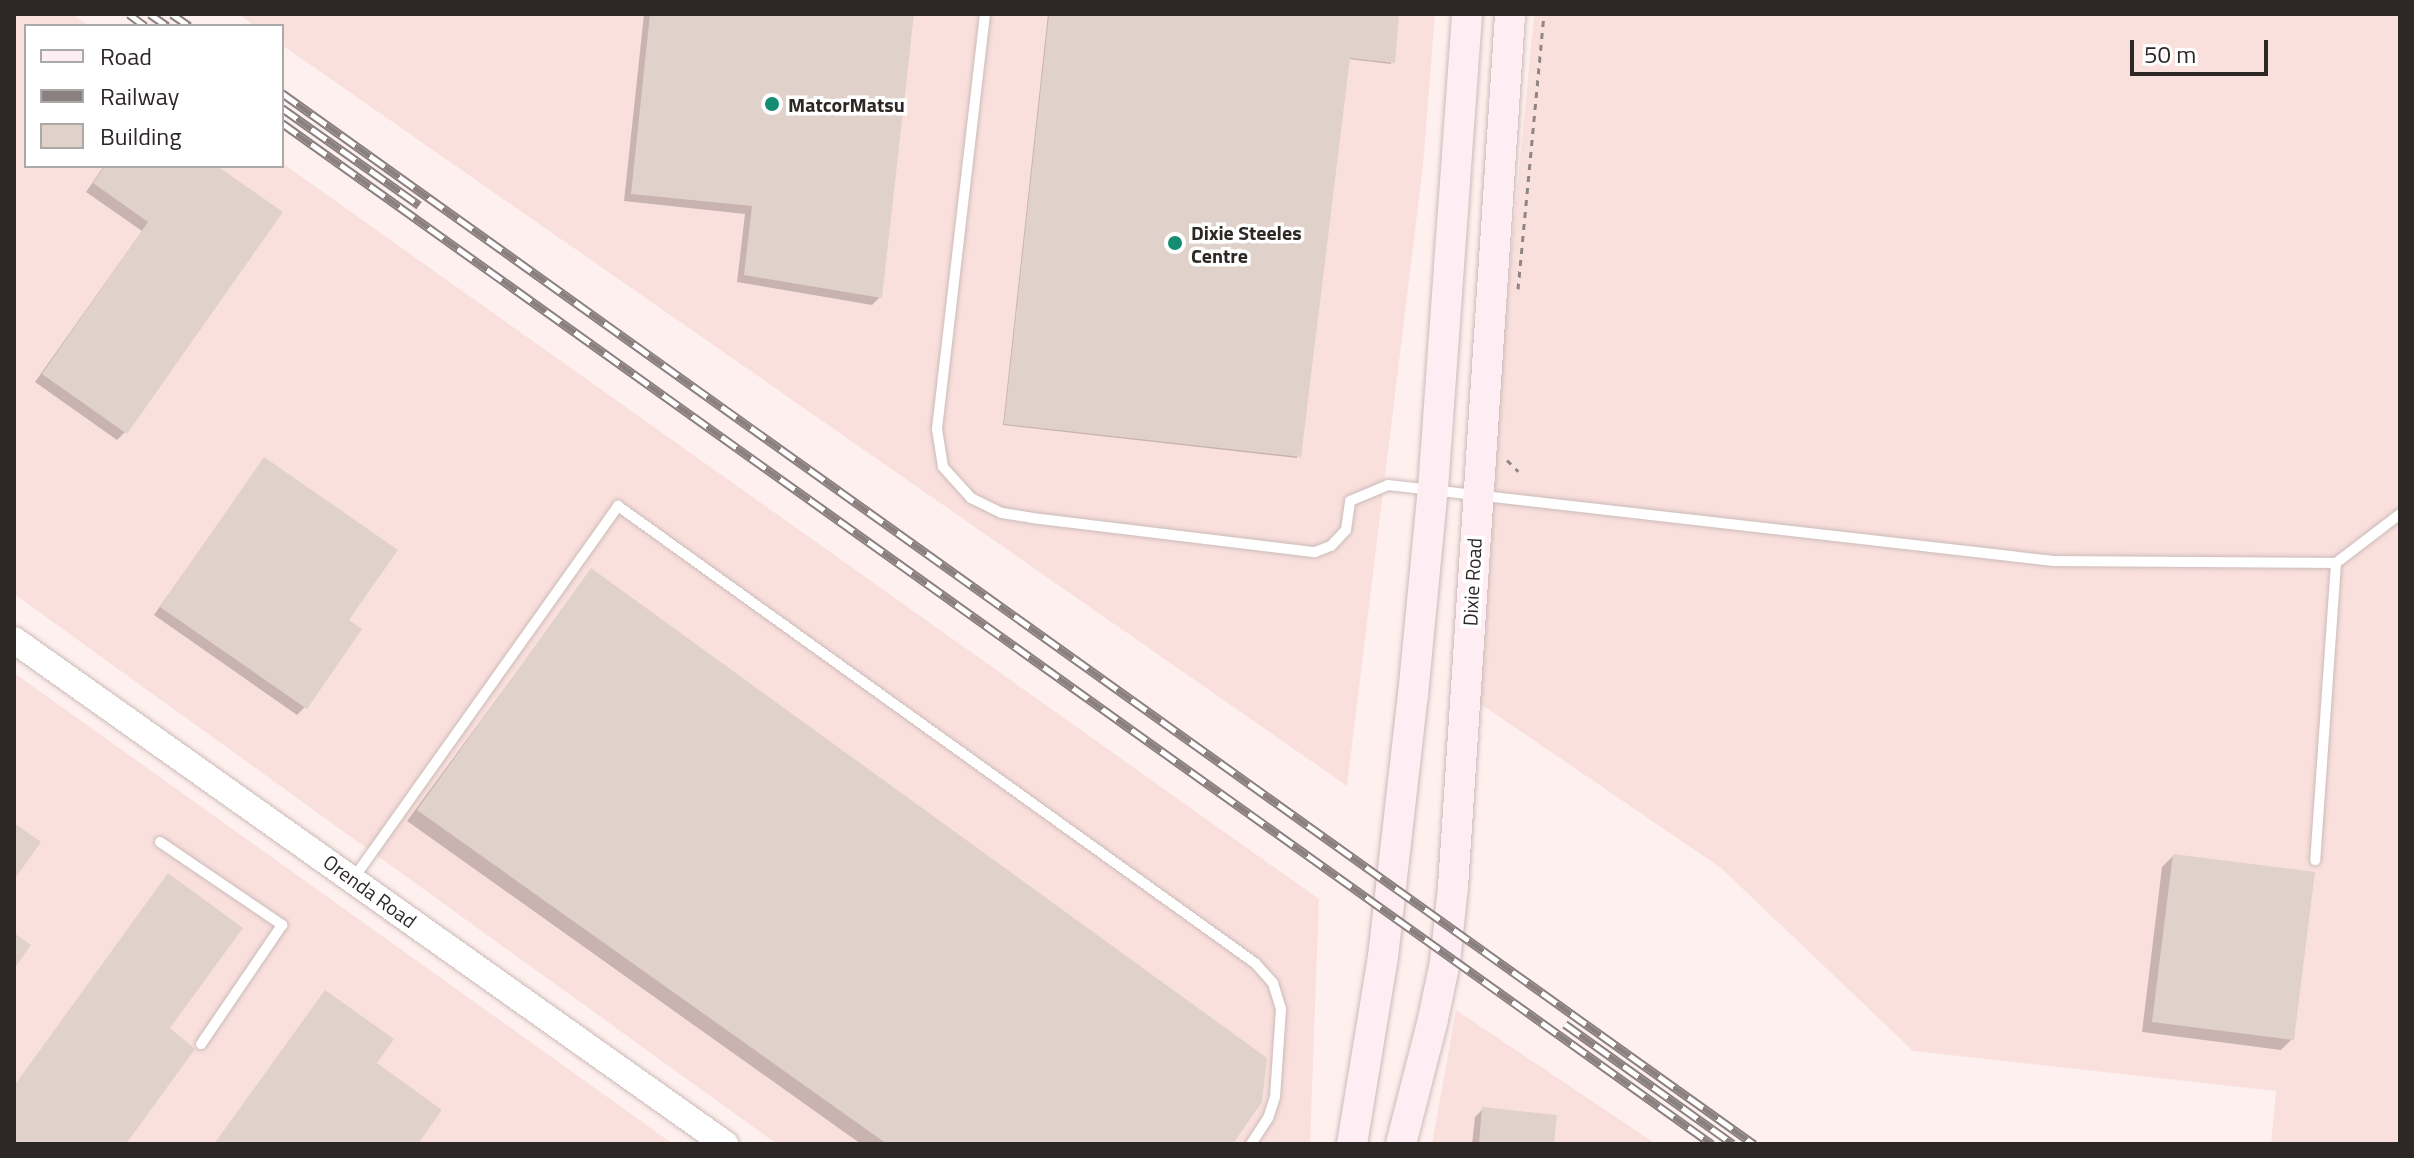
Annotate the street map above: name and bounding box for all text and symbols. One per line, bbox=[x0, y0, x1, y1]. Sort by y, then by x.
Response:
legend bbox=[24, 24, 284, 168]
scale bar bbox=[2134, 24, 2272, 74]
text: 50 m bbox=[2144, 36, 2196, 72]
text: Road bbox=[100, 38, 152, 74]
text: Railway bbox=[100, 78, 179, 114]
place label: MatcorMatsu bbox=[788, 92, 905, 116]
marker: MatcorMatsu bbox=[763, 95, 781, 113]
text: Building bbox=[100, 118, 182, 154]
place label: Dixie Steeles Centre bbox=[1191, 220, 1302, 267]
marker: Dixie Steeles Centre bbox=[1166, 234, 1184, 252]
street label: Dixie Road bbox=[1458, 537, 1486, 627]
street label: Orenda Road bbox=[319, 849, 421, 933]

